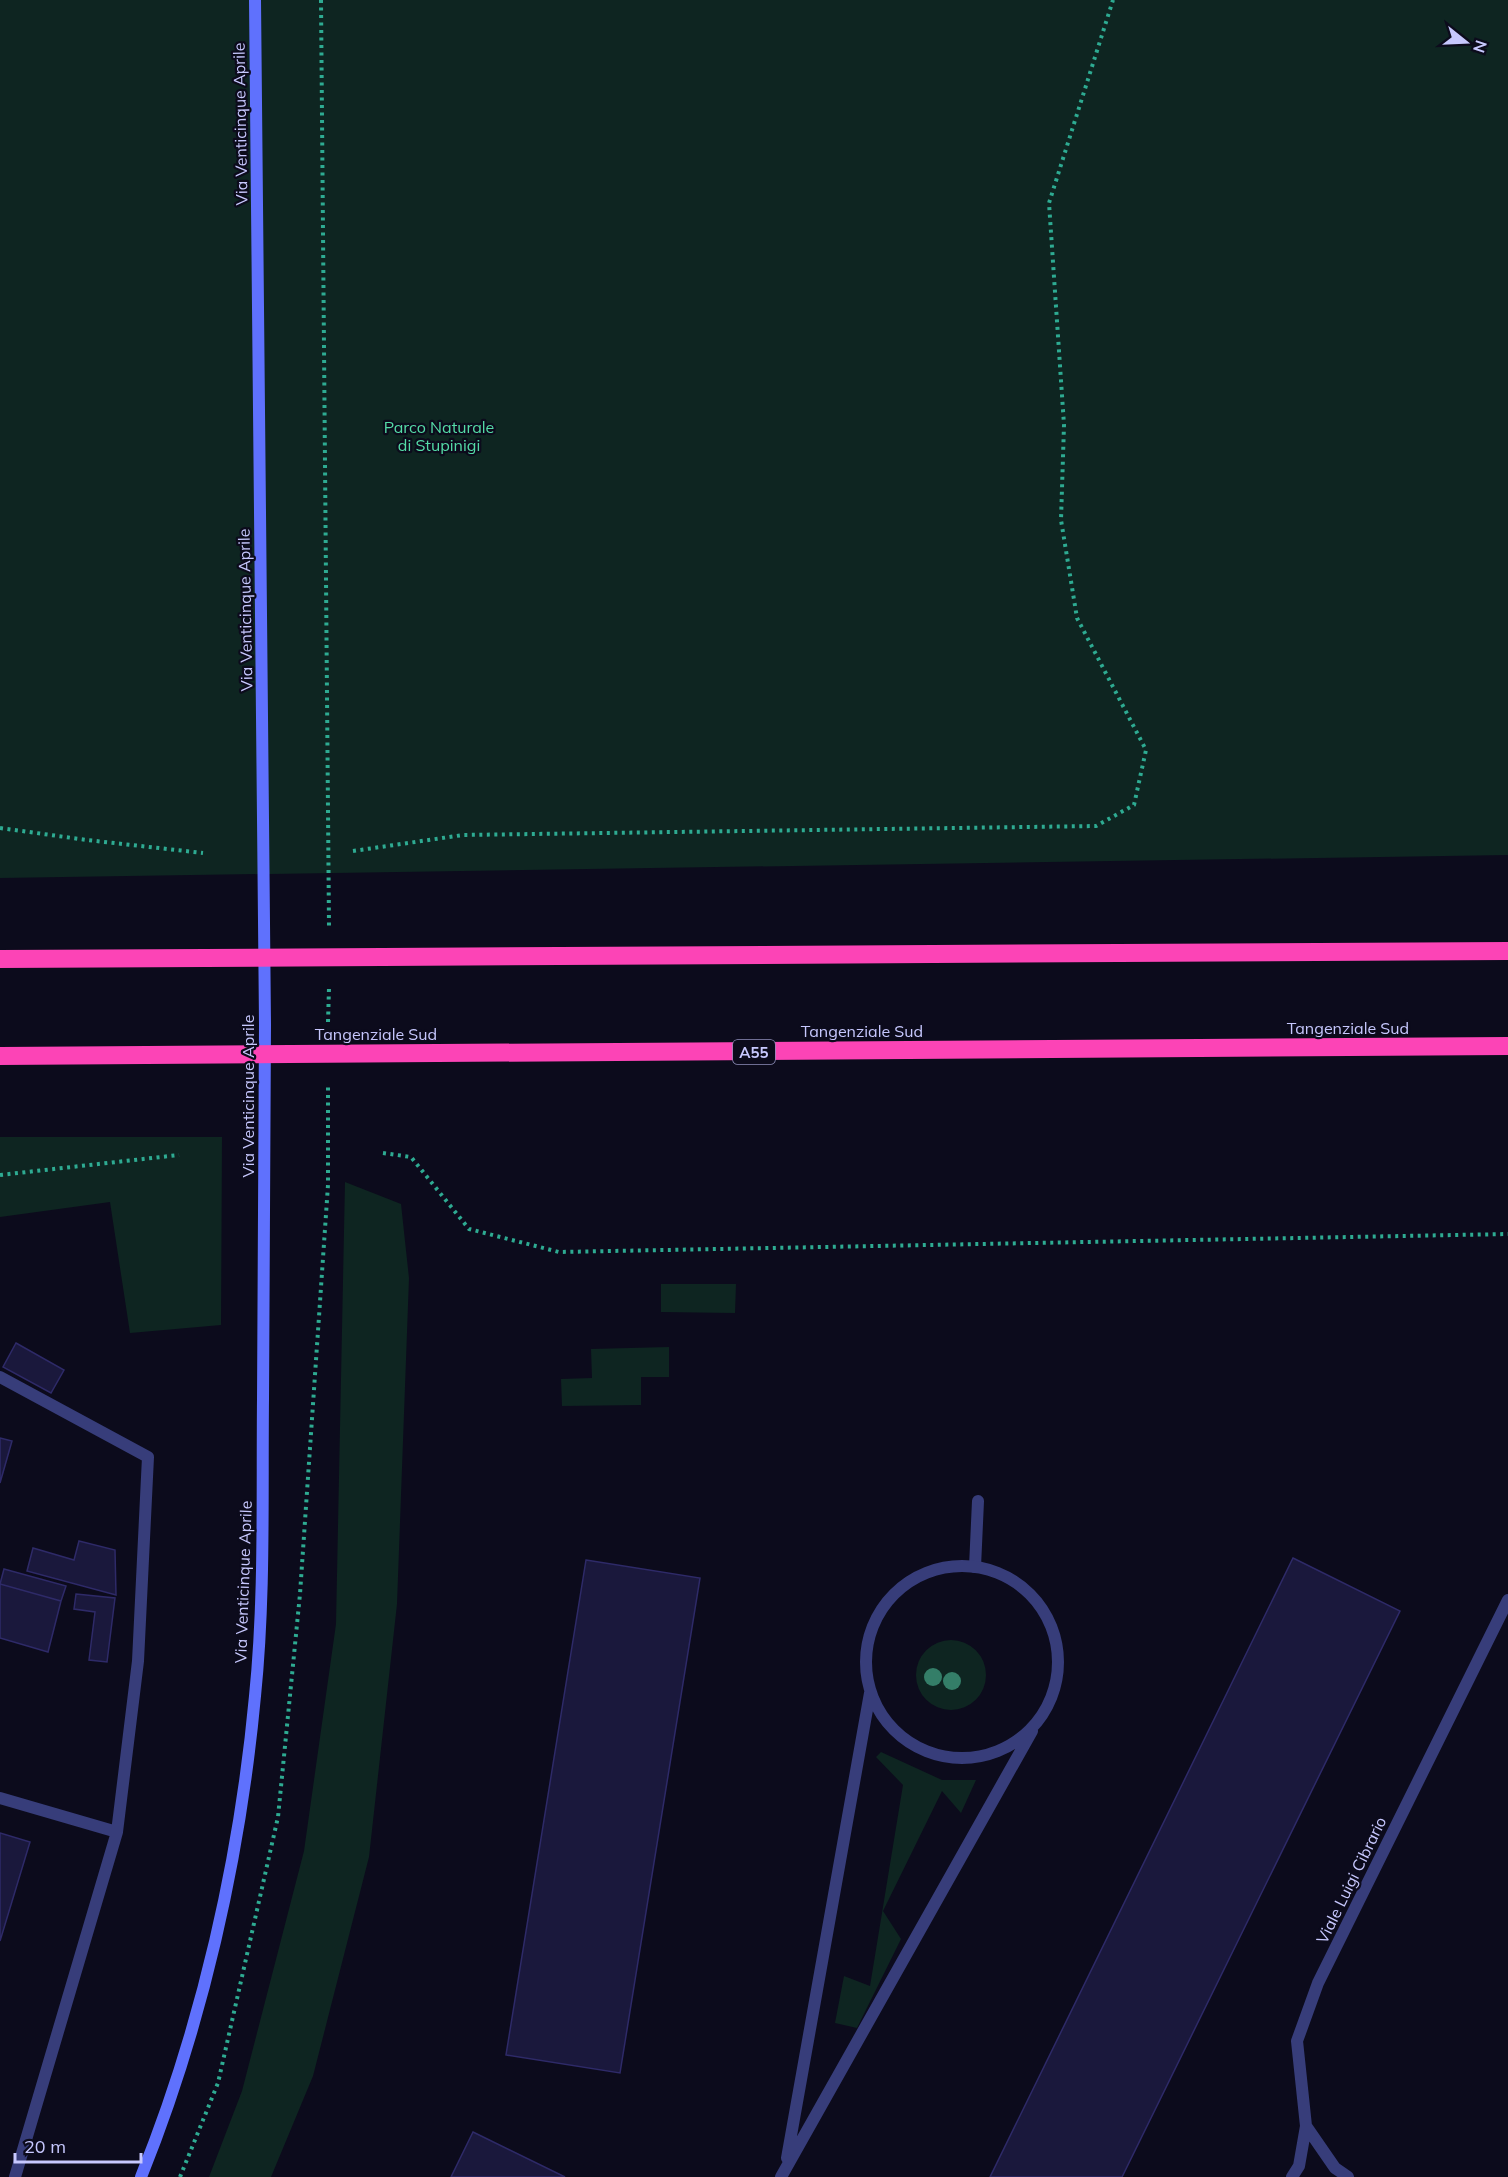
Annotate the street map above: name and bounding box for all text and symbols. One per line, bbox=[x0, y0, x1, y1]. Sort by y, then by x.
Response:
north arrow bbox=[1436, 12, 1496, 72]
text: N bbox=[1469, 38, 1492, 55]
street label: Via Venticinque Aprile bbox=[229, 42, 251, 206]
park label: Parco Naturale di Stupinigi bbox=[384, 417, 494, 455]
street label: Via Venticinque Aprile bbox=[234, 528, 256, 692]
street label: Via Venticinque Aprile bbox=[238, 1015, 258, 1177]
street label: Tangenziale Sud bbox=[1287, 1018, 1409, 1038]
street label: Tangenziale Sud bbox=[801, 1021, 923, 1041]
street label: Tangenziale Sud bbox=[315, 1024, 437, 1044]
road number: A55 bbox=[733, 1040, 775, 1064]
street label: Via Venticinque Aprile bbox=[230, 1500, 256, 1664]
street label: Viale Luigi Cibrario bbox=[1312, 1813, 1390, 1947]
scale bar bbox=[15, 2126, 141, 2164]
text: 20 m bbox=[24, 2135, 66, 2158]

